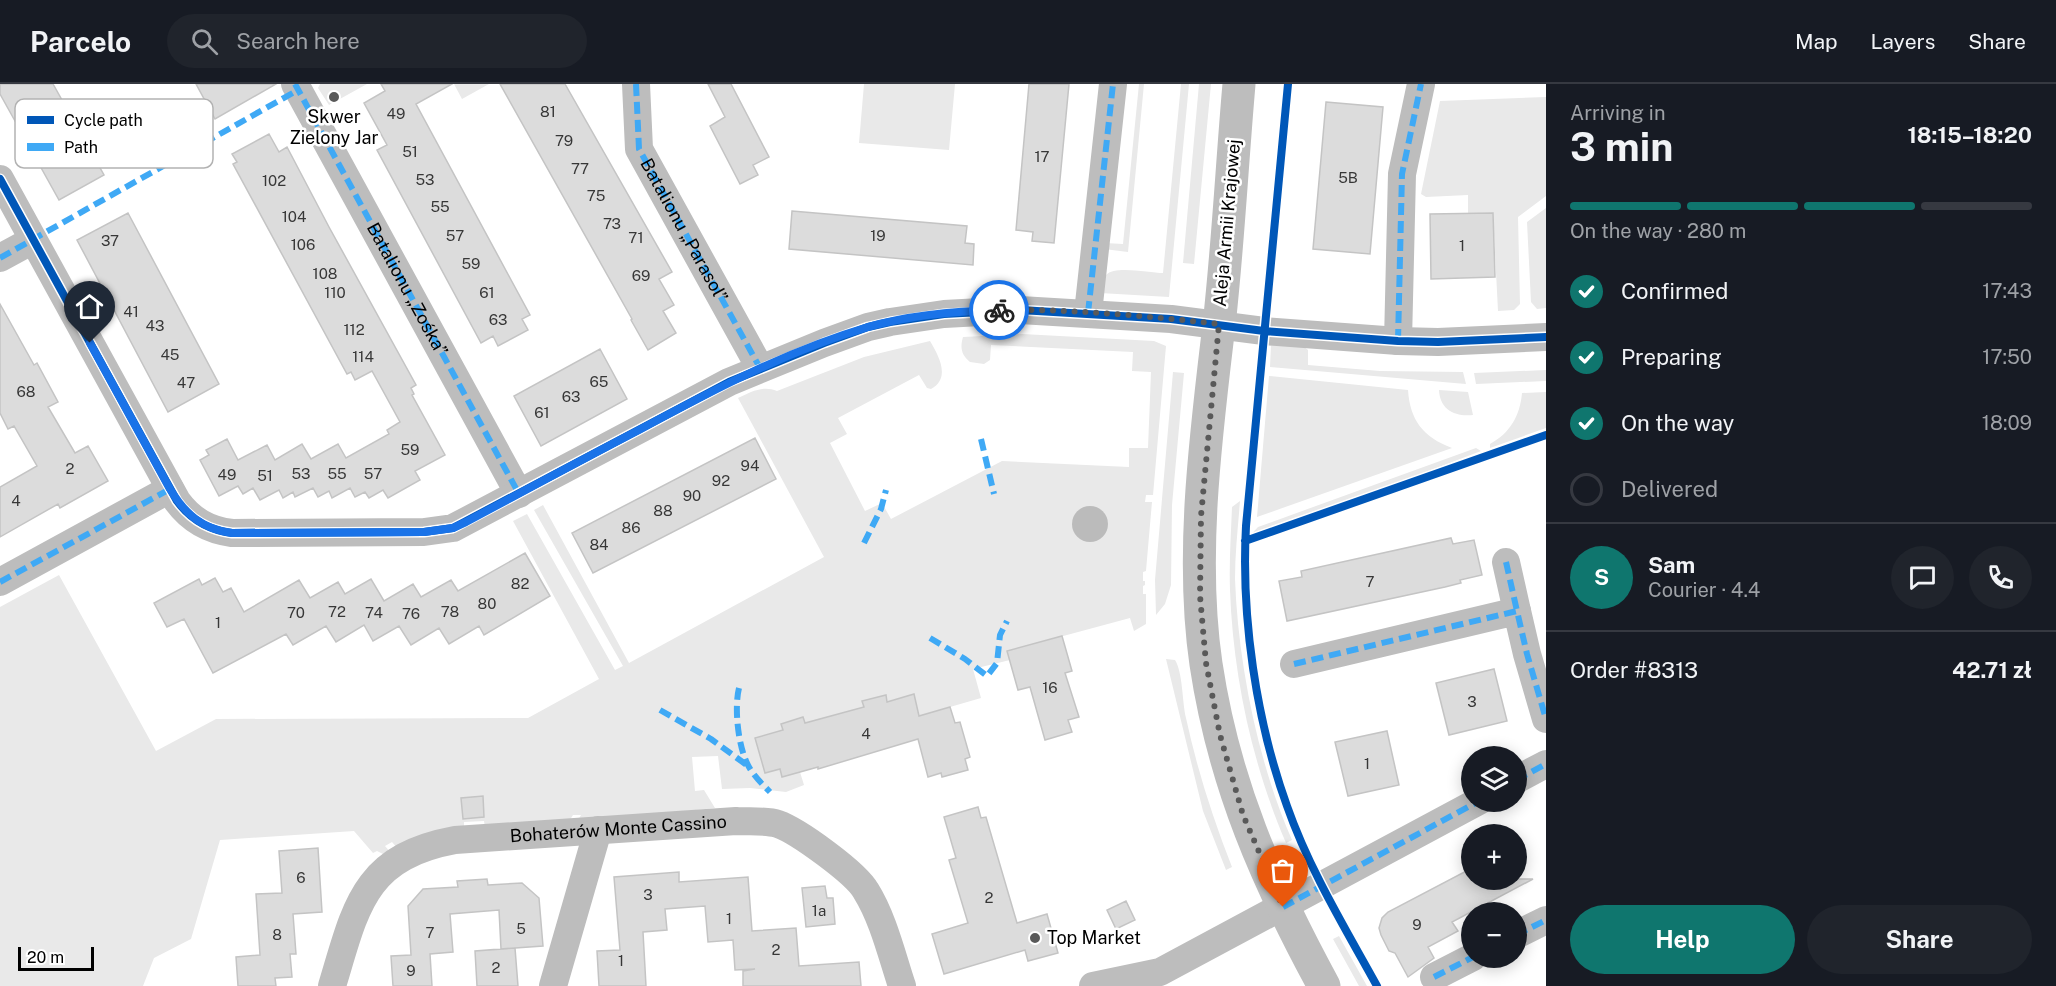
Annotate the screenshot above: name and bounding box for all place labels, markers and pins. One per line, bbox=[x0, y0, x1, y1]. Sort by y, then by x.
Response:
marker: Skwer Zielony Jar bbox=[327, 90, 341, 104]
place label: Skwer Zielony Jar bbox=[289, 106, 379, 148]
pin bbox=[64, 281, 115, 343]
pin bbox=[1257, 845, 1308, 907]
place label: Top Market bbox=[1047, 927, 1141, 948]
marker: Top Market bbox=[1028, 931, 1042, 945]

